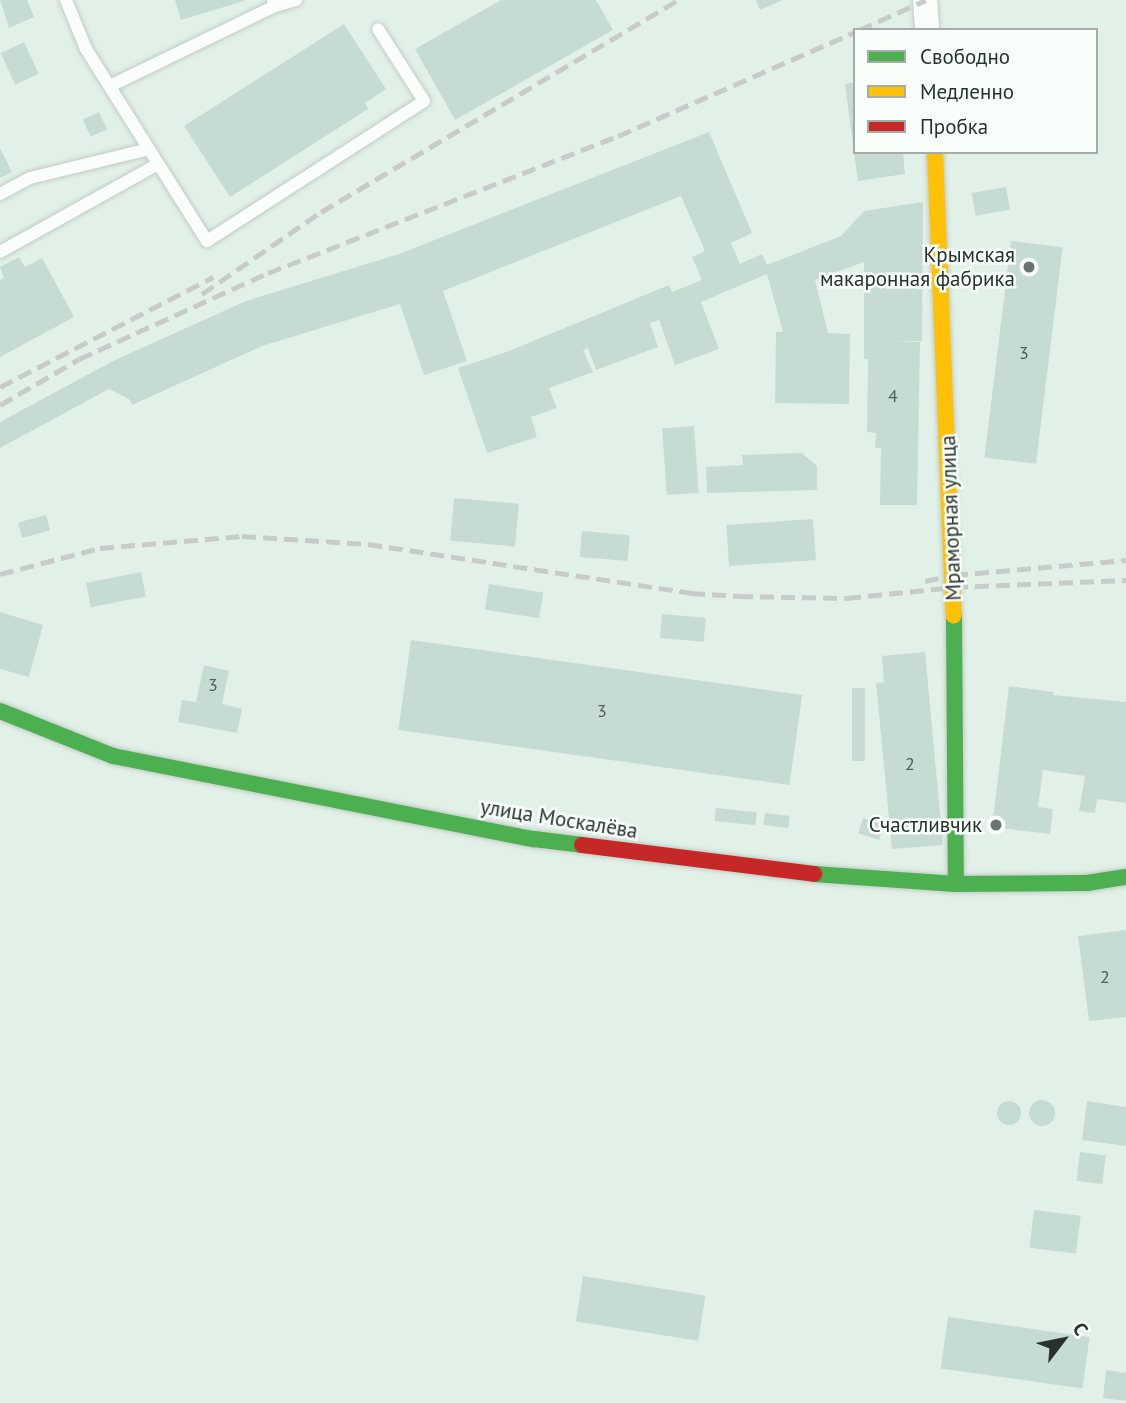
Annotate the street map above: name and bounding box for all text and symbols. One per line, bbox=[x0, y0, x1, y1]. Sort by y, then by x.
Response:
legend bbox=[853, 28, 1098, 154]
text: Свободно bbox=[920, 43, 1010, 70]
text: Медленно bbox=[920, 78, 1014, 105]
text: Пробка bbox=[920, 113, 988, 140]
place label: Крымская макаронная фабрика bbox=[820, 242, 1015, 292]
marker: Крымская макаронная фабрика bbox=[1021, 259, 1037, 275]
house number: 3 bbox=[1019, 342, 1029, 364]
house number: 4 bbox=[888, 385, 898, 407]
street label: Мраморная улица bbox=[936, 435, 966, 601]
house number: 3 bbox=[208, 674, 218, 696]
house number: 3 bbox=[597, 700, 607, 722]
house number: 2 bbox=[905, 753, 915, 775]
street label: улица Москалёва bbox=[479, 794, 639, 844]
place label: Счастливчик bbox=[869, 812, 982, 838]
marker: Счастливчик bbox=[988, 817, 1004, 833]
house number: 2 bbox=[1100, 966, 1110, 988]
north arrow bbox=[1028, 1305, 1098, 1375]
text: С bbox=[1068, 1318, 1094, 1340]

